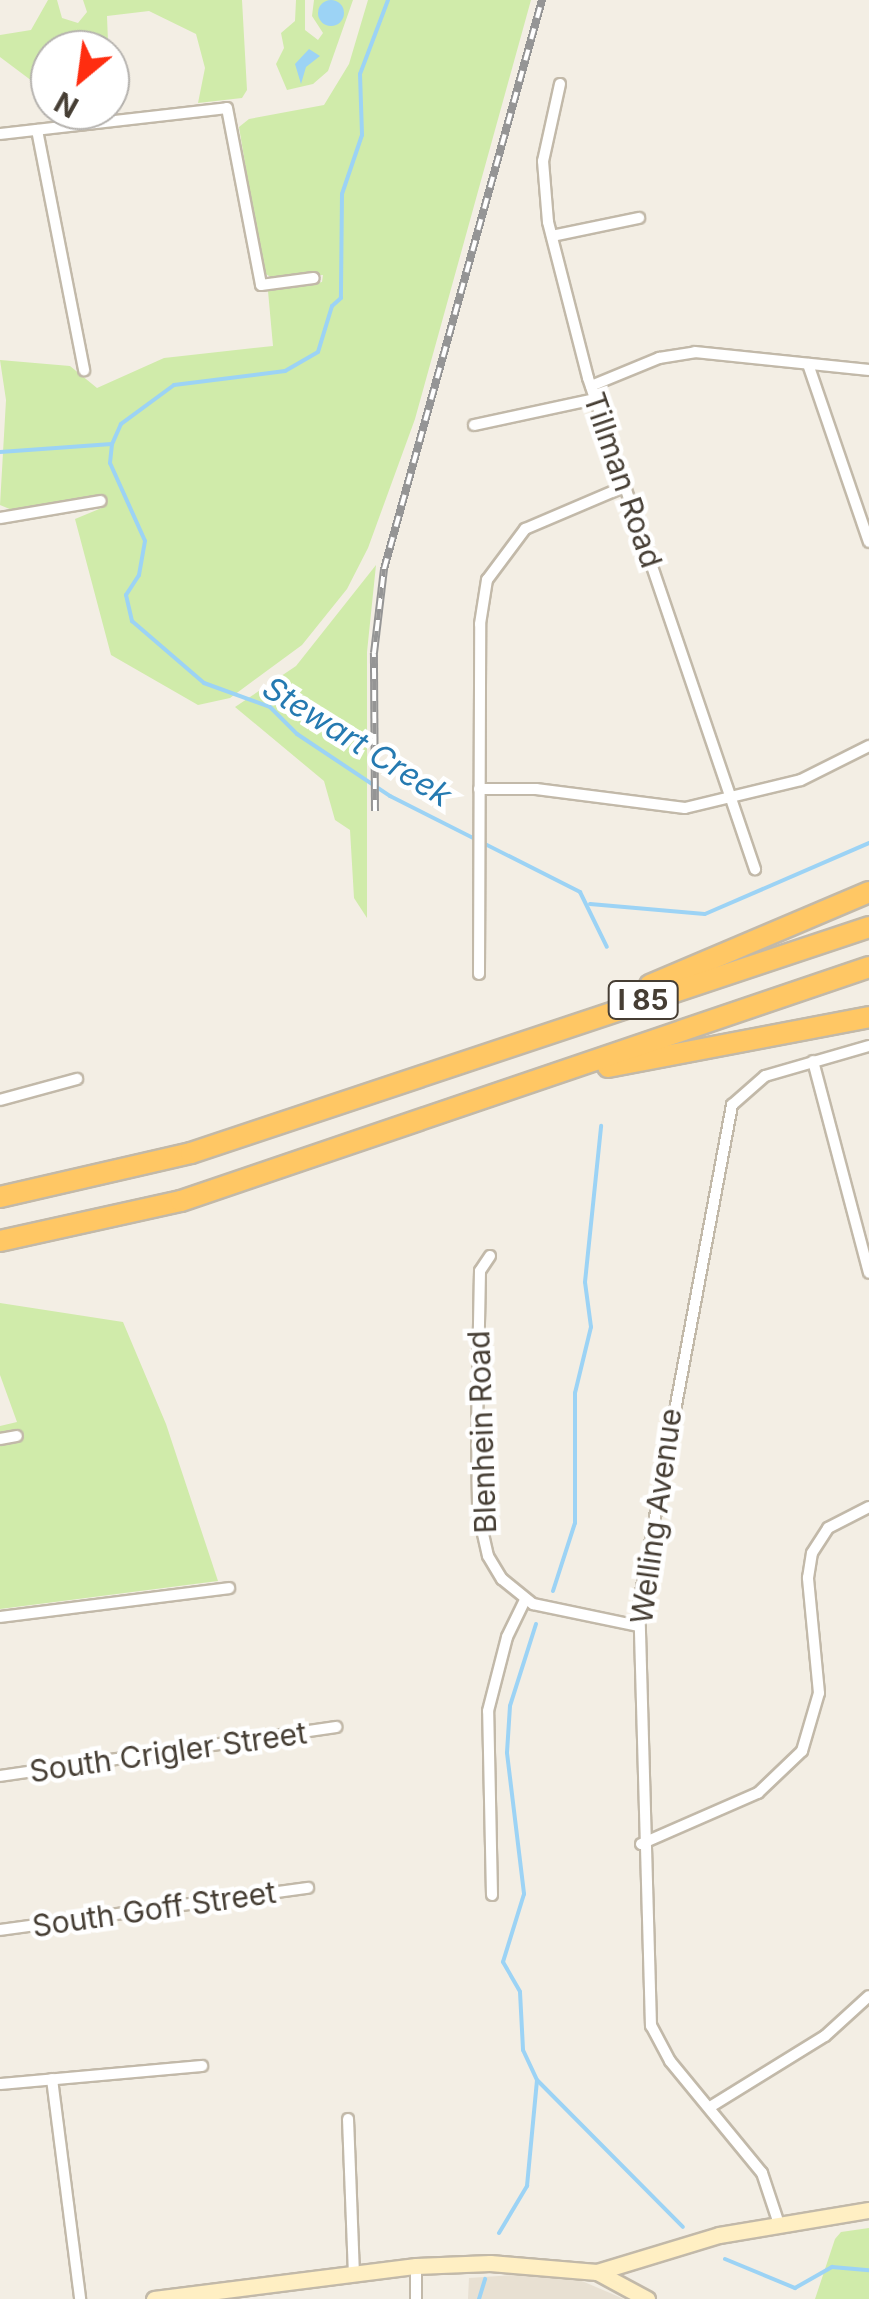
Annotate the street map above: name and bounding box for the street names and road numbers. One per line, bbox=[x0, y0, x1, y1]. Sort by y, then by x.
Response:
street label: Tillman Road bbox=[576, 388, 670, 572]
road number: I 85 bbox=[606, 977, 680, 1023]
street label: Blenhein Road bbox=[460, 1330, 504, 1534]
street label: Welling Avenue bbox=[623, 1406, 689, 1626]
street label: South Crigler Street bbox=[27, 1715, 309, 1789]
street label: South Goff Street bbox=[30, 1874, 278, 1944]

